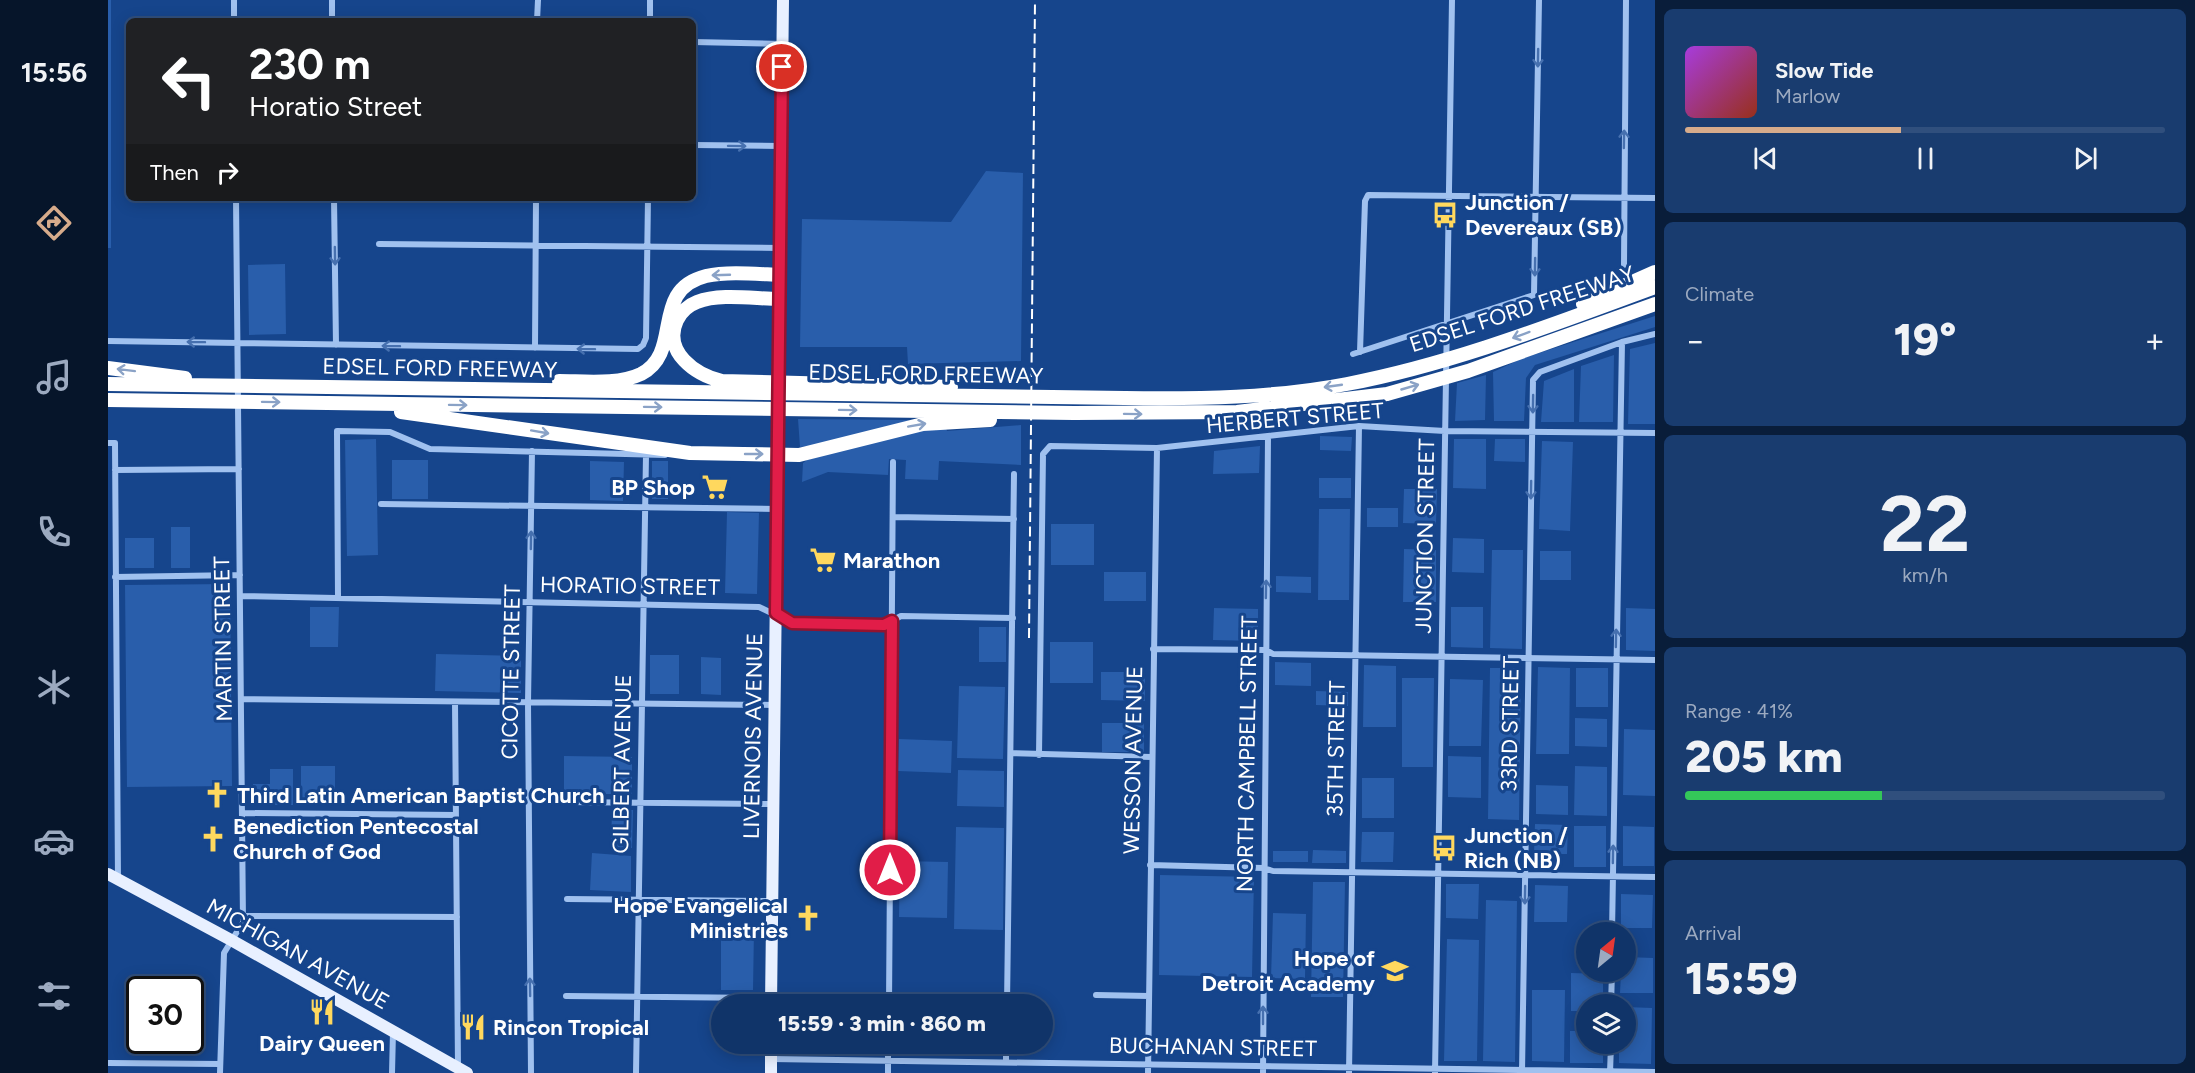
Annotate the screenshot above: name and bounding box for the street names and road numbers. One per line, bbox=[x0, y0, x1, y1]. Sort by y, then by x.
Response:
street label: EDSEL FORD FREEWAY bbox=[1406, 260, 1639, 358]
street label: EDSEL FORD FREEWAY bbox=[322, 352, 558, 384]
street label: EDSEL FORD FREEWAY bbox=[808, 358, 1044, 390]
street label: HERBERT STREET bbox=[1205, 397, 1385, 439]
street label: JUNCTION STREET bbox=[1410, 438, 1440, 634]
street label: MARTIN STREET bbox=[208, 556, 238, 722]
street label: HORATIO STREET bbox=[540, 571, 720, 601]
street label: CICOTTE STREET bbox=[496, 584, 526, 760]
street label: NORTH CAMPBELL STREET bbox=[1231, 616, 1263, 892]
street label: LIVERNOIS AVENUE bbox=[738, 633, 768, 839]
street label: 33RD STREET bbox=[1495, 656, 1525, 792]
street label: WESSON AVENUE bbox=[1118, 666, 1148, 854]
street label: GILBERT AVENUE bbox=[607, 674, 637, 854]
street label: 35TH STREET bbox=[1321, 681, 1351, 817]
street label: MICHIGAN AVENUE bbox=[202, 893, 394, 1015]
street label: BUCHANAN STREET bbox=[1109, 1032, 1317, 1062]

